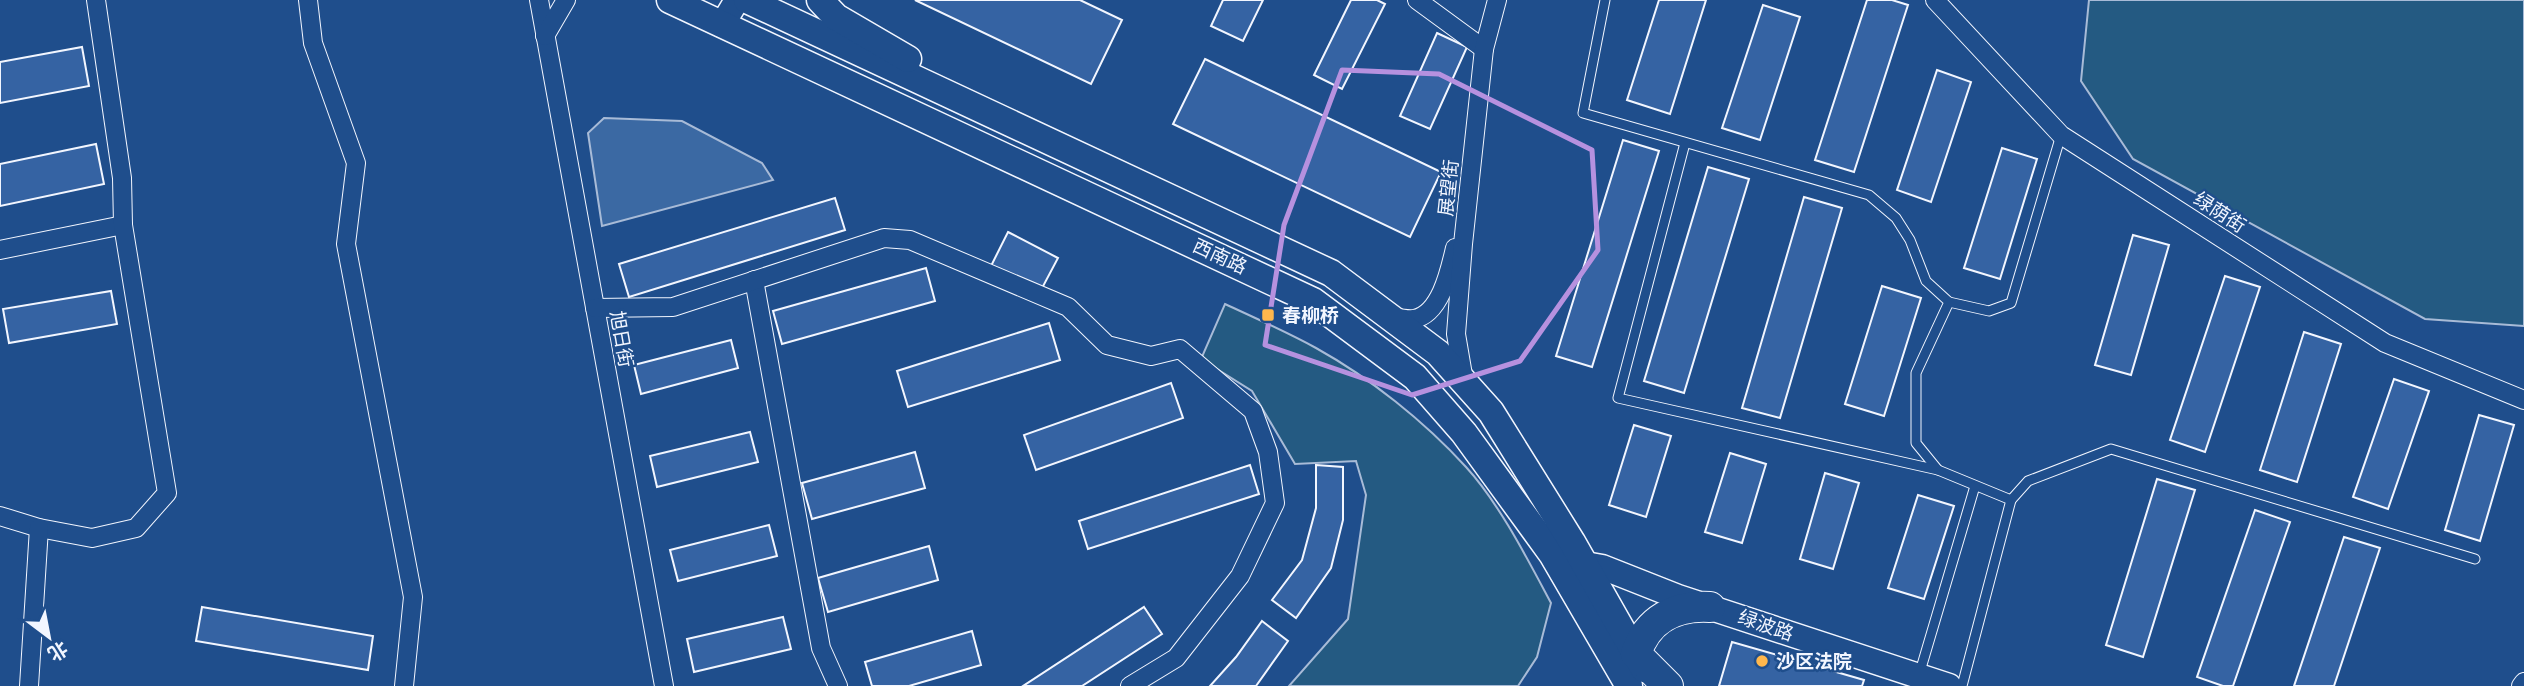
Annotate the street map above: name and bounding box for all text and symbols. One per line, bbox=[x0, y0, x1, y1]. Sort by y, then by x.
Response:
street label: 展望街 bbox=[1433, 158, 1462, 218]
street label: 绿荫街 bbox=[2190, 186, 2250, 237]
street label: 西南路 bbox=[1190, 233, 1251, 278]
place label: 春柳桥 bbox=[1282, 303, 1339, 326]
marker: 春柳桥 bbox=[1260, 307, 1276, 323]
street label: 旭日街 bbox=[606, 309, 639, 369]
north arrow bbox=[14, 602, 84, 672]
street label: 绿波路 bbox=[1735, 604, 1797, 645]
text: 北 bbox=[44, 637, 72, 667]
place label: 沙区法院 bbox=[1776, 649, 1852, 672]
marker: 沙区法院 bbox=[1754, 653, 1770, 669]

